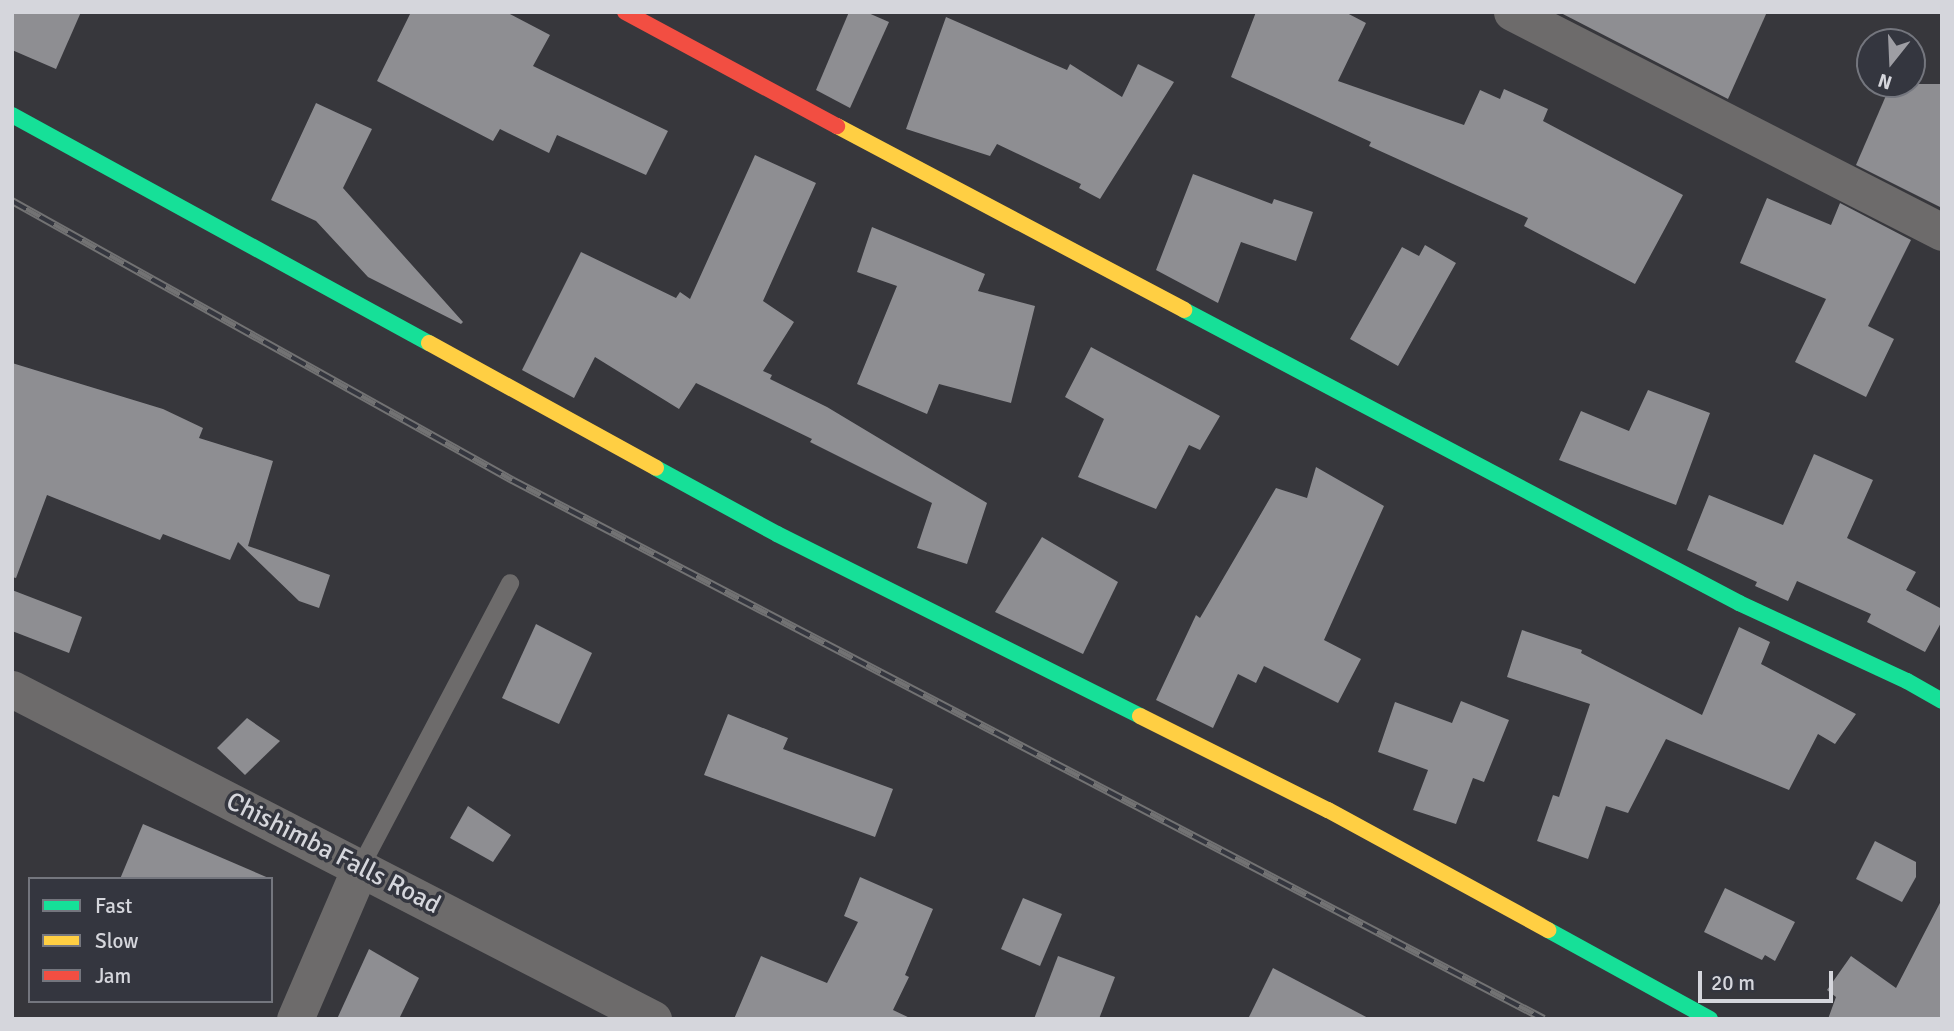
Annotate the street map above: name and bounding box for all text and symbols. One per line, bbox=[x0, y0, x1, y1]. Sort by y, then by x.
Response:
north arrow bbox=[1856, 28, 1926, 98]
text: N bbox=[1875, 68, 1895, 95]
street label: Chishimba Falls Road bbox=[221, 786, 445, 922]
legend bbox=[28, 877, 273, 1003]
text: Fast bbox=[95, 893, 132, 919]
text: Slow bbox=[95, 928, 139, 954]
scale bar bbox=[1702, 958, 1837, 1002]
text: Jam bbox=[95, 963, 131, 989]
text: 20 m bbox=[1711, 970, 1755, 996]

